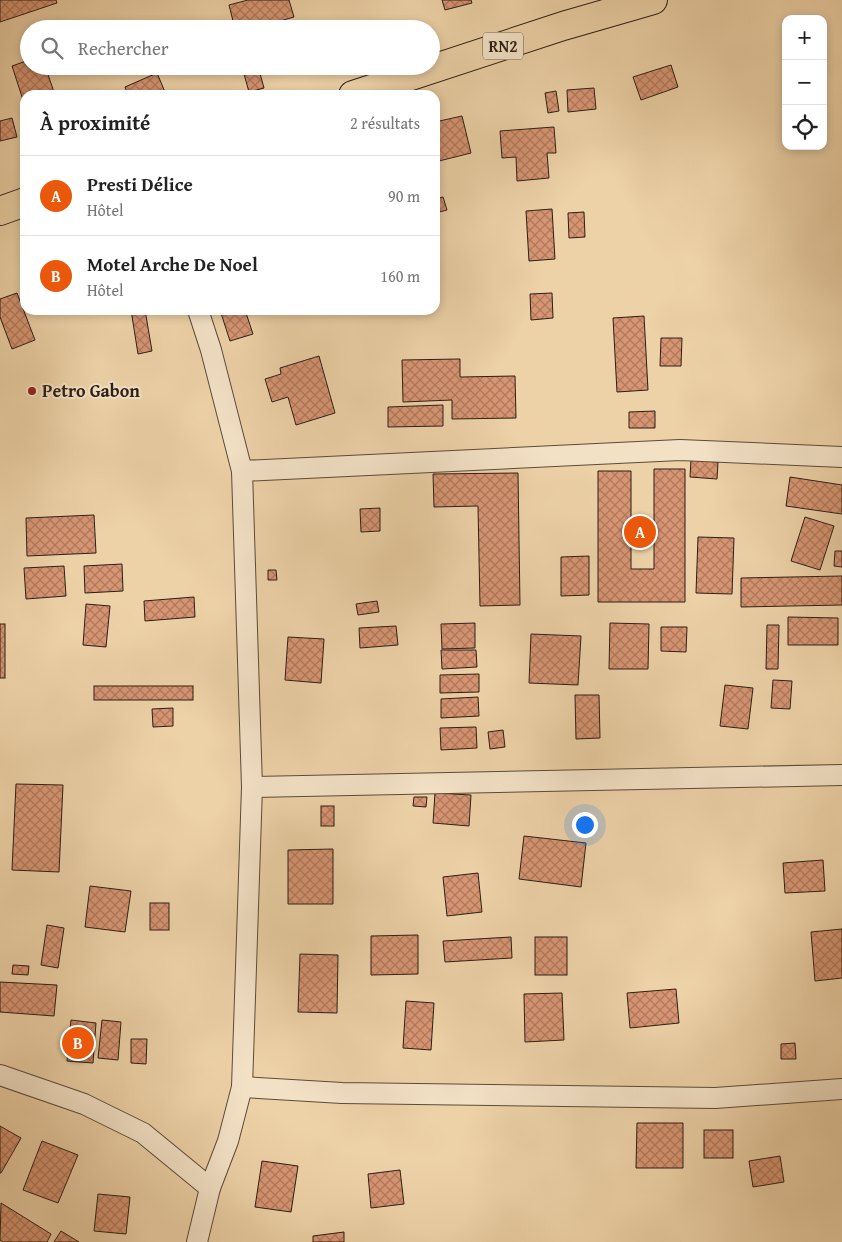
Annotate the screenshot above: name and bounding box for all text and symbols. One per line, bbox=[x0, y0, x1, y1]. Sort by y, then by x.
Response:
map controls bbox=[782, 15, 827, 150]
button: + bbox=[782, 15, 827, 60]
search box bbox=[20, 20, 440, 75]
road number: RN2 bbox=[483, 32, 523, 59]
icon: search bbox=[38, 34, 66, 62]
text: Rechercher bbox=[78, 34, 169, 62]
button: − bbox=[782, 60, 827, 105]
button: locate bbox=[782, 105, 827, 150]
text: À proximité bbox=[40, 107, 150, 138]
text: 2 résultats bbox=[350, 111, 420, 135]
text: Presti Délice bbox=[87, 170, 193, 198]
text: A bbox=[51, 184, 61, 208]
text: 90 m bbox=[388, 184, 420, 208]
text: Hôtel bbox=[87, 198, 123, 222]
text: Motel Arche De Noel bbox=[87, 250, 258, 278]
text: B bbox=[51, 264, 61, 288]
text: 160 m bbox=[380, 264, 420, 288]
text: Hôtel bbox=[87, 278, 123, 302]
place label: Petro Gabon bbox=[42, 377, 140, 404]
marker: Petro Gabon bbox=[26, 385, 38, 397]
pin: A bbox=[624, 513, 656, 551]
your location bbox=[572, 812, 598, 838]
pin: B bbox=[62, 1024, 94, 1062]

